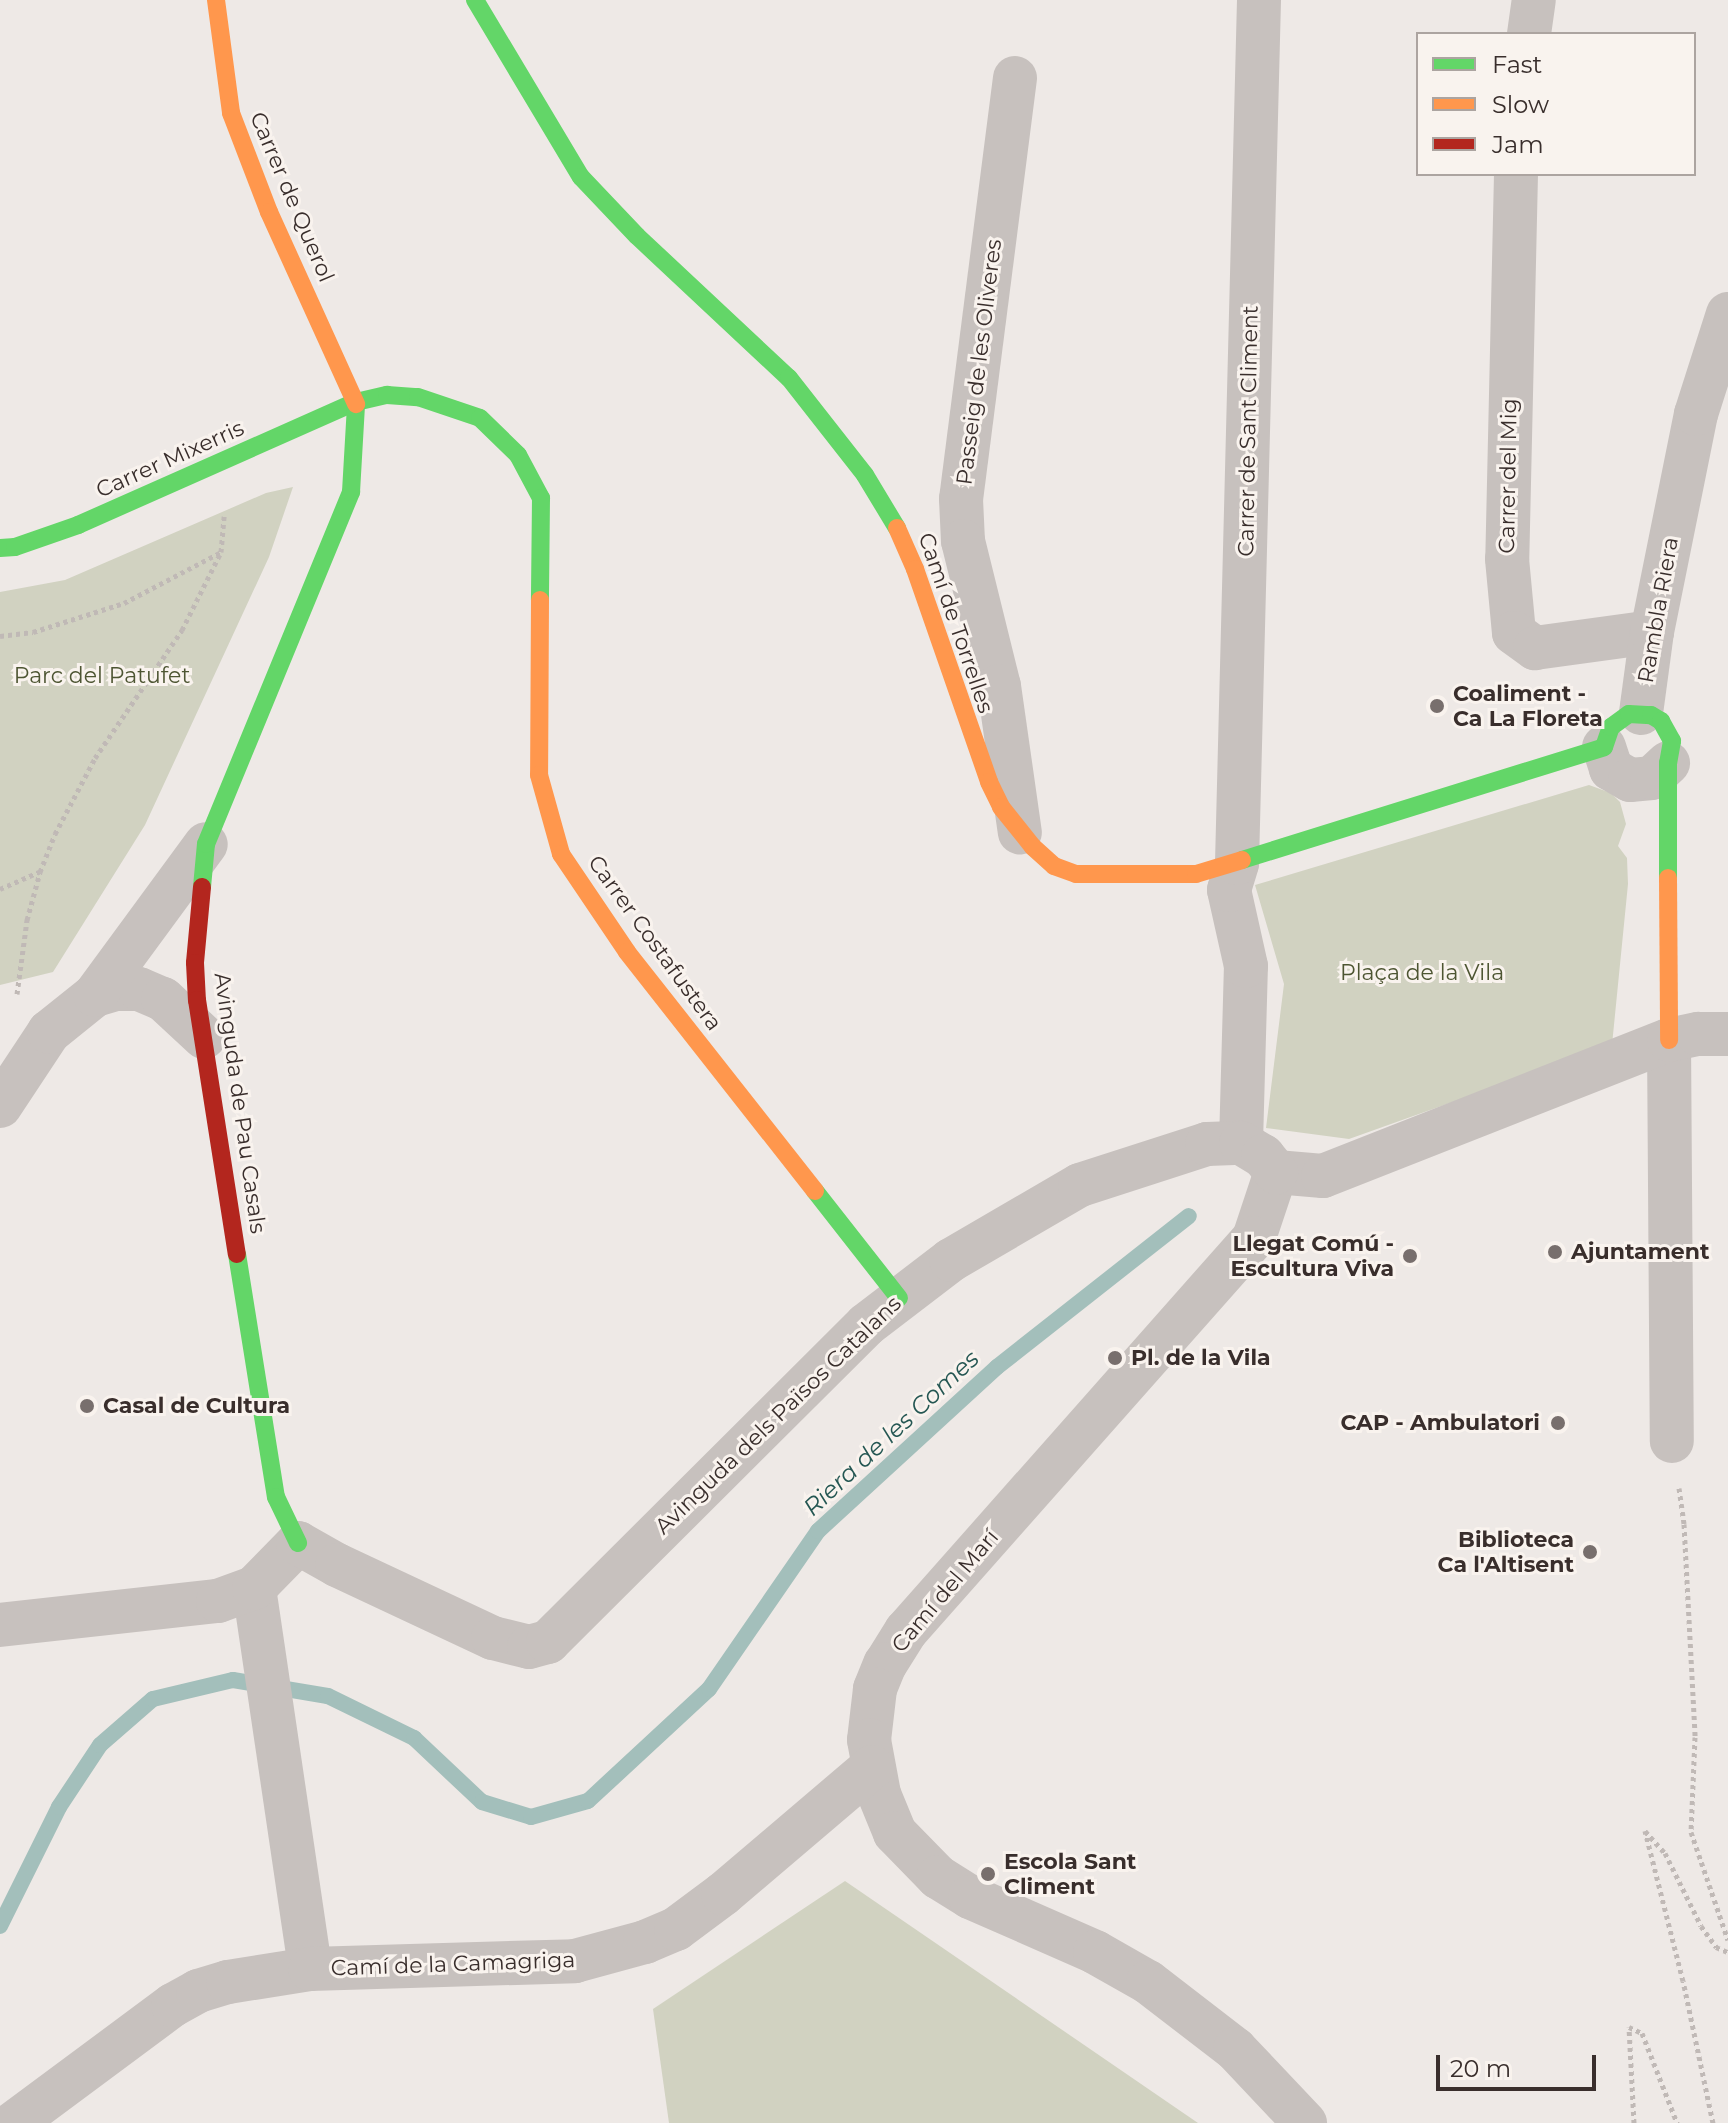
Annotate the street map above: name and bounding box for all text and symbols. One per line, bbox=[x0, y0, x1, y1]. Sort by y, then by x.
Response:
legend bbox=[1416, 32, 1696, 176]
text: Fast bbox=[1492, 50, 1542, 79]
text: Slow bbox=[1492, 90, 1549, 119]
street label: Carrer de Querol bbox=[244, 108, 340, 286]
text: Jam bbox=[1492, 130, 1544, 159]
street label: Passeig de les Oliveres bbox=[951, 238, 1007, 486]
street label: Carrer de Sant Climent bbox=[1233, 305, 1263, 557]
street label: Carrer del Mig bbox=[1493, 398, 1523, 554]
street label: Carrer Mixerris bbox=[92, 415, 248, 503]
street label: Camí de Torrelles bbox=[913, 529, 999, 717]
street label: Rambla Riera bbox=[1632, 535, 1684, 685]
park label: Parc del Patufet bbox=[14, 663, 190, 689]
place label: Coaliment - Ca La Floreta bbox=[1453, 680, 1603, 732]
marker: Coaliment - Ca La Floreta bbox=[1428, 697, 1446, 715]
street label: Carrer Costafustera bbox=[583, 850, 727, 1036]
park label: Plaça de la Vila bbox=[1340, 960, 1504, 986]
street label: Avinguda de Pau Casals bbox=[209, 971, 271, 1235]
place label: Llegat Comú - Escultura Viva bbox=[1231, 1230, 1394, 1282]
place label: Ajuntament bbox=[1571, 1239, 1709, 1265]
marker: Ajuntament bbox=[1546, 1243, 1564, 1261]
marker: Llegat Comú - Escultura Viva bbox=[1401, 1247, 1419, 1265]
street label: Avinguda dels Països Catalans bbox=[649, 1290, 907, 1540]
water label: Riera de les Comes bbox=[797, 1344, 985, 1522]
place label: Pl. de la Vila bbox=[1131, 1345, 1271, 1371]
marker: Pl. de la Vila bbox=[1106, 1349, 1124, 1367]
place label: Casal de Cultura bbox=[103, 1393, 290, 1419]
marker: Casal de Cultura bbox=[78, 1397, 96, 1415]
place label: CAP - Ambulatori bbox=[1340, 1410, 1540, 1436]
marker: CAP - Ambulatori bbox=[1547, 1412, 1569, 1434]
street label: Camí del Marí bbox=[886, 1524, 1004, 1658]
place label: Biblioteca Ca l'Altisent bbox=[1438, 1526, 1574, 1578]
marker: Biblioteca Ca l'Altisent bbox=[1581, 1543, 1599, 1561]
place label: Escola Sant Climent bbox=[1004, 1848, 1136, 1900]
marker: Escola Sant Climent bbox=[979, 1865, 997, 1883]
street label: Camí de la Camagriga bbox=[330, 1947, 576, 1981]
scale bar bbox=[1440, 2039, 1600, 2089]
text: 20 m bbox=[1450, 2054, 1511, 2083]

